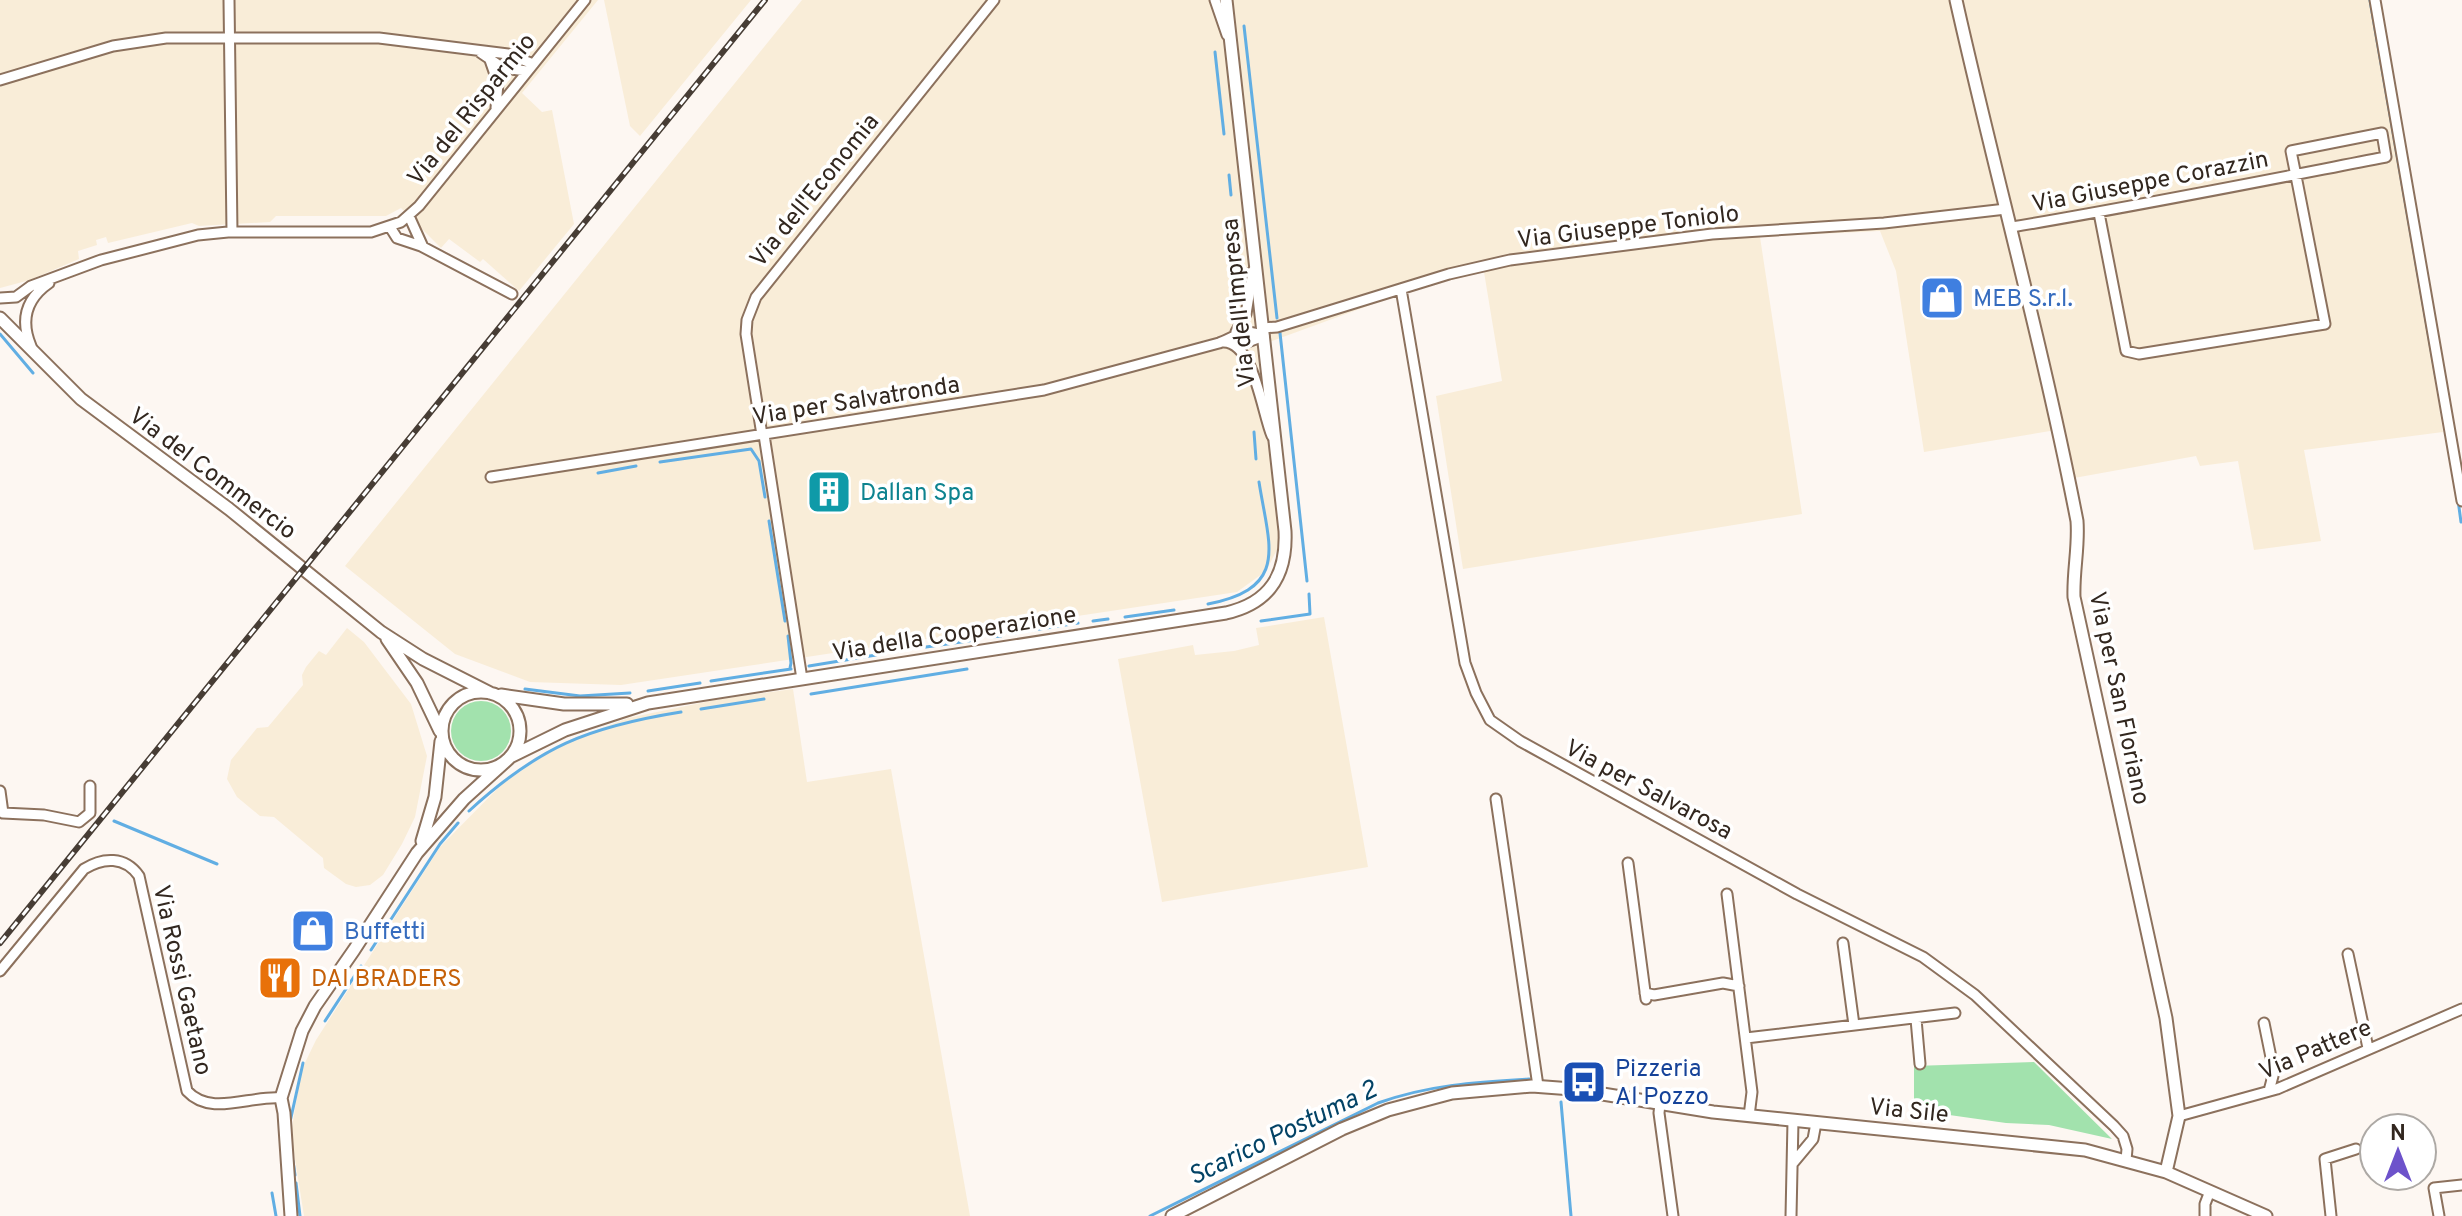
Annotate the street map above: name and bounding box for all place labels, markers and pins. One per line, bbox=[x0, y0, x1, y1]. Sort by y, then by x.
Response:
shop icon: MEB S.r.l. bbox=[1918, 274, 1966, 322]
place label: MEB S.r.l. bbox=[1973, 285, 2073, 315]
building icon: Dallan Spa bbox=[805, 468, 853, 516]
place label: Dallan Spa bbox=[860, 479, 974, 509]
shop icon: Buffetti bbox=[289, 907, 337, 955]
place label: Buffetti bbox=[344, 918, 426, 948]
restaurant icon: DAI BRADERS bbox=[256, 954, 304, 1002]
place label: DAI BRADERS bbox=[311, 965, 462, 995]
place label: Pizzeria Al Pozzo bbox=[1615, 1055, 1709, 1113]
bus stop icon: Pizzeria Al Pozzo bbox=[1560, 1058, 1608, 1106]

